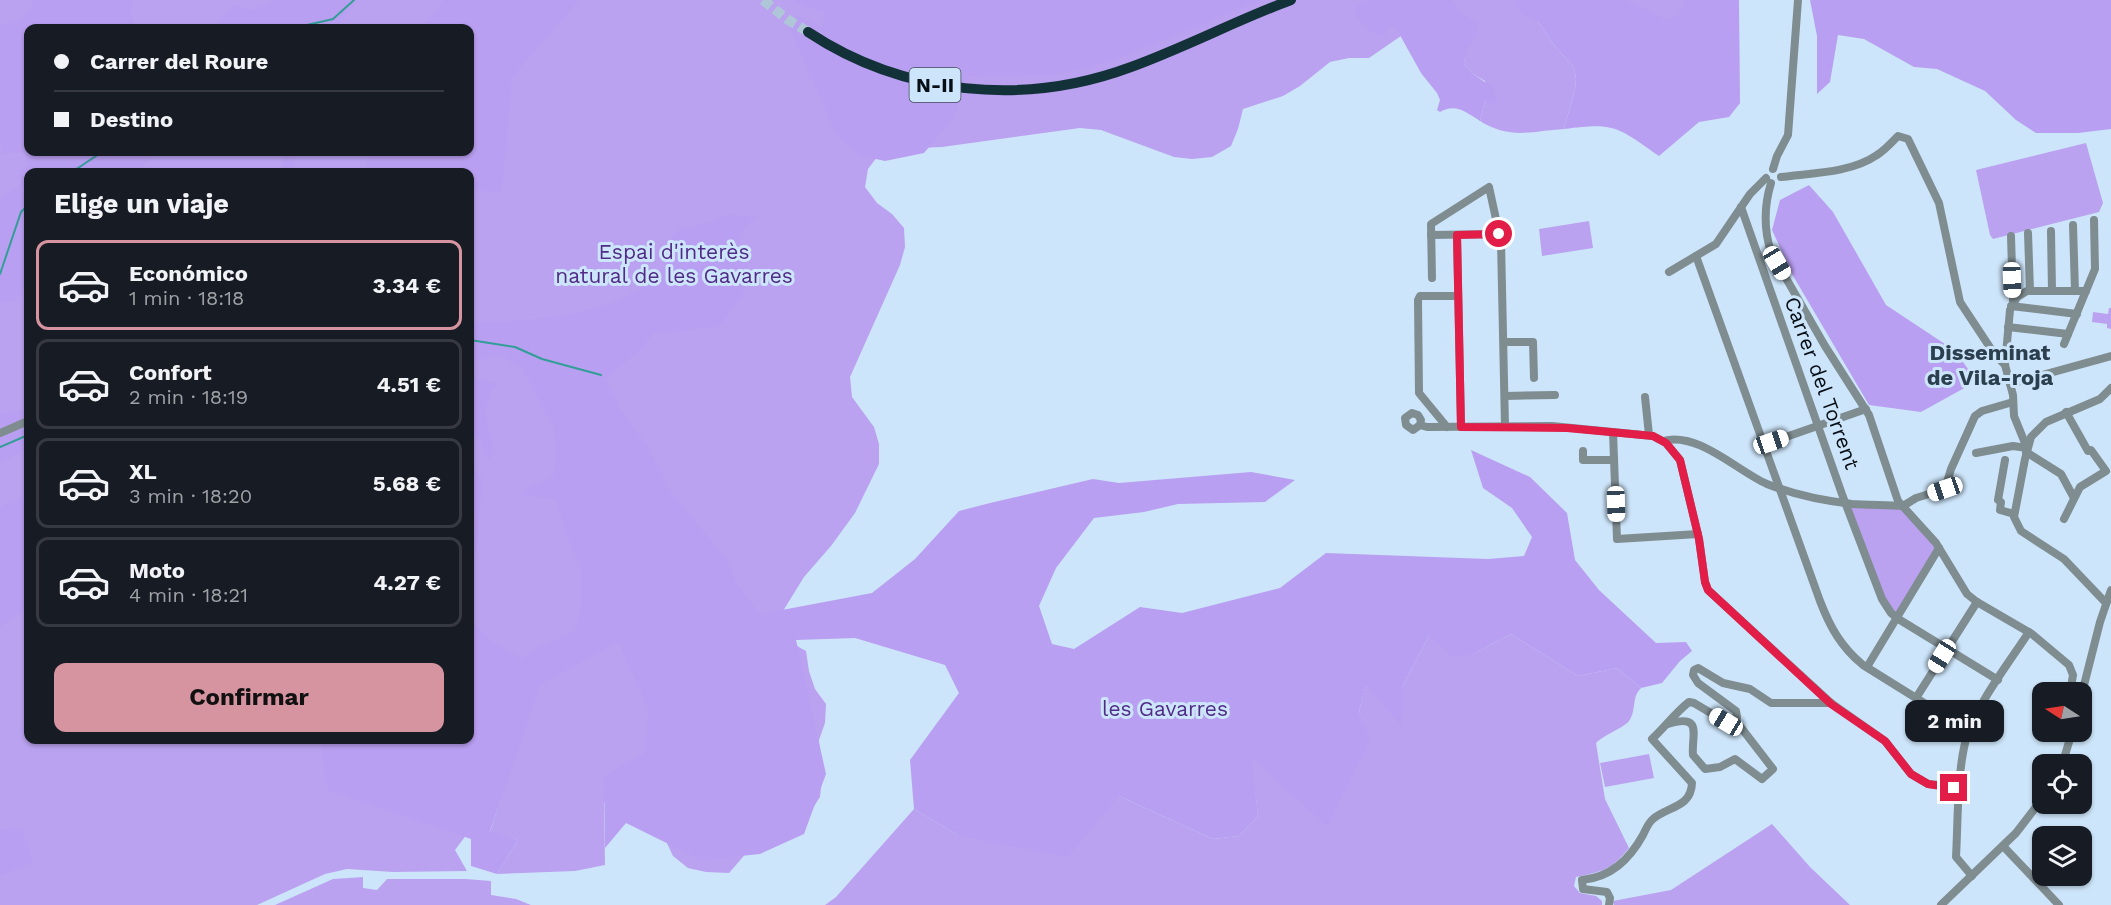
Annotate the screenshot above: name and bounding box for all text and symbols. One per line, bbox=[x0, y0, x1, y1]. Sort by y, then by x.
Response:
text: Carrer del Roure bbox=[90, 49, 268, 74]
road number: N-II bbox=[910, 68, 960, 102]
text: Destino bbox=[90, 107, 173, 132]
text: Elige un viaje bbox=[54, 188, 229, 220]
route start bbox=[1485, 220, 1512, 247]
park label: Espai d'interès natural de les Gavarres bbox=[555, 239, 793, 288]
car bbox=[1760, 243, 1794, 283]
icon: car bbox=[57, 258, 111, 312]
text: Económico bbox=[129, 261, 248, 286]
car bbox=[2002, 262, 2022, 298]
text: 3.34 € bbox=[373, 273, 441, 298]
text: 1 min · 18:18 bbox=[129, 286, 244, 310]
street label: Carrer del Torrent bbox=[1780, 293, 1865, 473]
district label: Disseminat de Vila-roja bbox=[1927, 340, 2054, 390]
icon: car bbox=[57, 357, 111, 411]
text: Confort bbox=[129, 360, 212, 385]
text: 4.51 € bbox=[376, 372, 441, 397]
text: 2 min · 18:19 bbox=[129, 385, 248, 409]
car bbox=[1751, 428, 1791, 456]
icon: car bbox=[57, 456, 111, 510]
text: XL bbox=[129, 459, 157, 484]
text: 5.68 € bbox=[373, 471, 441, 496]
car bbox=[1925, 475, 1965, 503]
text: 3 min · 18:20 bbox=[129, 484, 252, 508]
car bbox=[1606, 486, 1626, 522]
icon: car bbox=[57, 555, 111, 609]
text: Moto bbox=[129, 558, 185, 583]
text: 4.27 € bbox=[373, 570, 441, 595]
text: 4 min · 18:21 bbox=[129, 583, 248, 607]
car bbox=[1925, 636, 1959, 676]
button: Confirmar bbox=[54, 663, 444, 732]
north arrow bbox=[2032, 682, 2092, 742]
map controls bbox=[2032, 682, 2092, 886]
park label: les Gavarres bbox=[1102, 696, 1228, 721]
callout: 2 min bbox=[1904, 701, 2004, 743]
car bbox=[1706, 705, 1746, 739]
text: 2 min bbox=[1927, 709, 1982, 733]
button: locate bbox=[2032, 754, 2092, 814]
route end bbox=[1940, 774, 1967, 801]
button: layers bbox=[2032, 826, 2092, 886]

